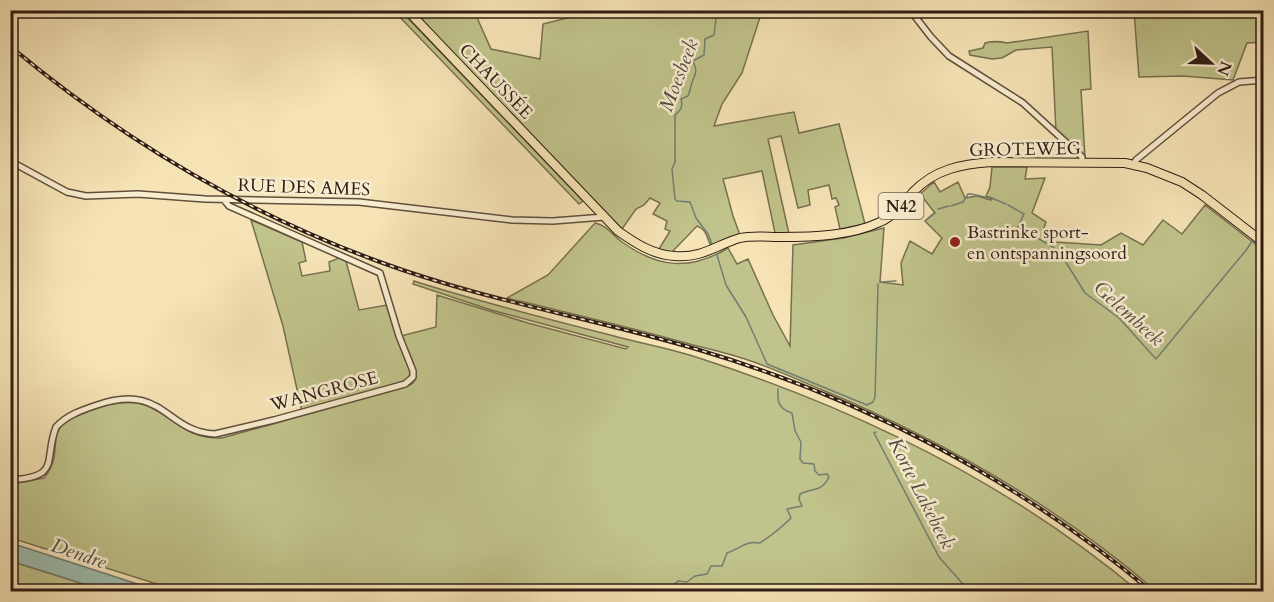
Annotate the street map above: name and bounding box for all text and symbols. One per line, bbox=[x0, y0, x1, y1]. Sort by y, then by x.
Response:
north arrow bbox=[1181, 33, 1241, 93]
water label: Moesbeek bbox=[652, 35, 705, 116]
street label: CHAUSSÉE bbox=[453, 38, 538, 125]
text: N bbox=[1211, 58, 1237, 79]
street label: GROTEWEG bbox=[969, 136, 1081, 163]
street label: RUE DES AMES bbox=[237, 173, 371, 202]
road number: N42 bbox=[878, 193, 924, 219]
place label: Bastrinke sport- en ontspanningsoord bbox=[967, 220, 1127, 266]
marker: Bastrinke sport- en ontspanningsoord bbox=[948, 235, 962, 249]
water label: Gelembeek bbox=[1088, 275, 1170, 352]
street label: WANGROSE bbox=[267, 365, 381, 418]
water label: Korte Lakebeek bbox=[882, 433, 961, 554]
water label: Dendre bbox=[48, 531, 110, 576]

